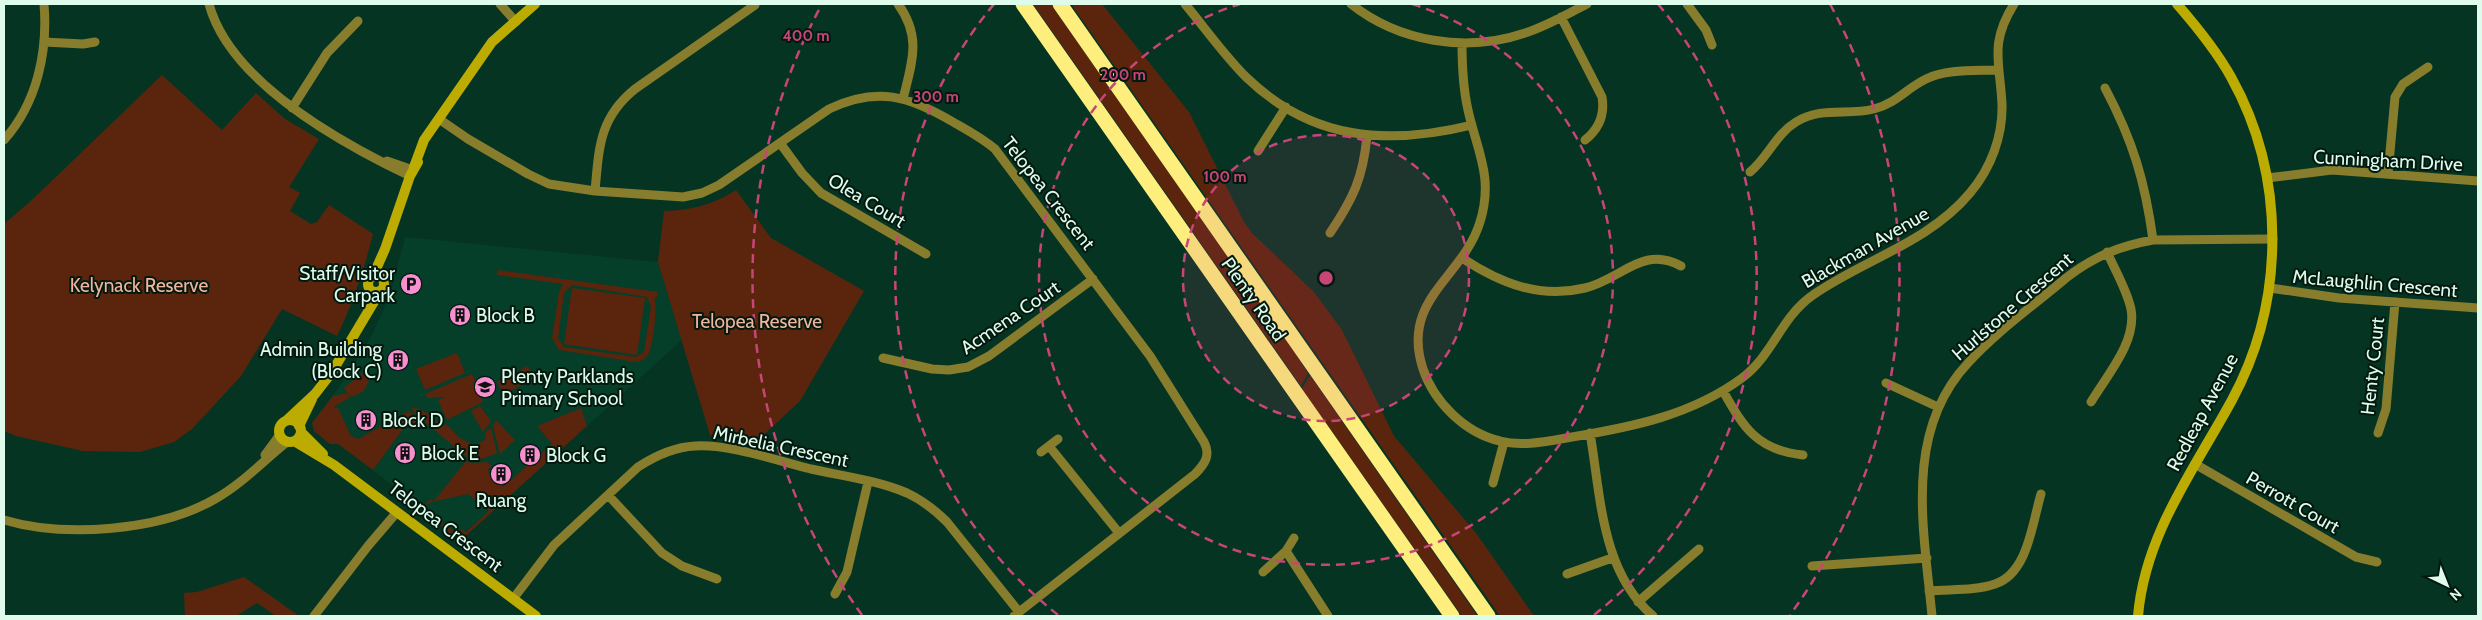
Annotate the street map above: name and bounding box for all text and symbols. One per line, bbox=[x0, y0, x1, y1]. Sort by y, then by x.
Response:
text: 400 m bbox=[783, 27, 829, 45]
text: 200 m bbox=[1100, 66, 1146, 84]
text: 300 m bbox=[913, 88, 959, 106]
street label: Telopea Crescent bbox=[997, 132, 1100, 255]
street label: Cunningham Drive bbox=[2313, 145, 2464, 176]
street label: Olea Court bbox=[824, 168, 910, 233]
text: 100 m bbox=[1203, 168, 1247, 186]
street label: Blackman Avenue bbox=[1798, 202, 1933, 293]
street label: Hurlstone Crescent bbox=[1947, 247, 2078, 365]
street label: Plenty Road bbox=[1216, 253, 1291, 346]
place label: Staff/Visitor Carpark bbox=[299, 262, 395, 307]
street label: McLaughlin Crescent bbox=[2292, 265, 2459, 302]
centre of rings bbox=[1317, 269, 1335, 287]
parking icon: Staff/Visitor Carpark bbox=[399, 272, 423, 296]
park label: Kelynack Reserve bbox=[70, 274, 208, 297]
street label: Acmena Court bbox=[956, 275, 1065, 359]
building icon: Block B bbox=[448, 303, 472, 327]
place label: Block B bbox=[476, 304, 535, 327]
park label: Telopea Reserve bbox=[692, 310, 822, 333]
street label: Henty Court bbox=[2356, 316, 2389, 416]
place label: Admin Building (Block C) bbox=[260, 338, 383, 383]
building icon: Admin Building (Block C) bbox=[386, 348, 410, 372]
street label: Redleap Avenue bbox=[2162, 349, 2243, 475]
place label: Plenty Parklands Primary School bbox=[501, 365, 634, 410]
school or university icon: Plenty Parklands Primary School bbox=[473, 375, 497, 399]
building icon: Block D bbox=[354, 408, 378, 432]
place label: Block D bbox=[382, 409, 443, 432]
street label: Mirbelia Crescent bbox=[711, 421, 851, 472]
building icon: Block E bbox=[393, 441, 417, 465]
place label: Block E bbox=[421, 442, 479, 465]
building icon: Block G bbox=[518, 443, 542, 467]
place label: Block G bbox=[546, 444, 606, 467]
building icon: Ruang bbox=[489, 462, 513, 486]
street label: Perrott Court bbox=[2242, 467, 2344, 539]
street label: Telopea Crescent bbox=[384, 476, 508, 577]
place label: Ruang bbox=[476, 489, 527, 512]
north arrow bbox=[2422, 560, 2472, 610]
text: N bbox=[2446, 585, 2466, 604]

